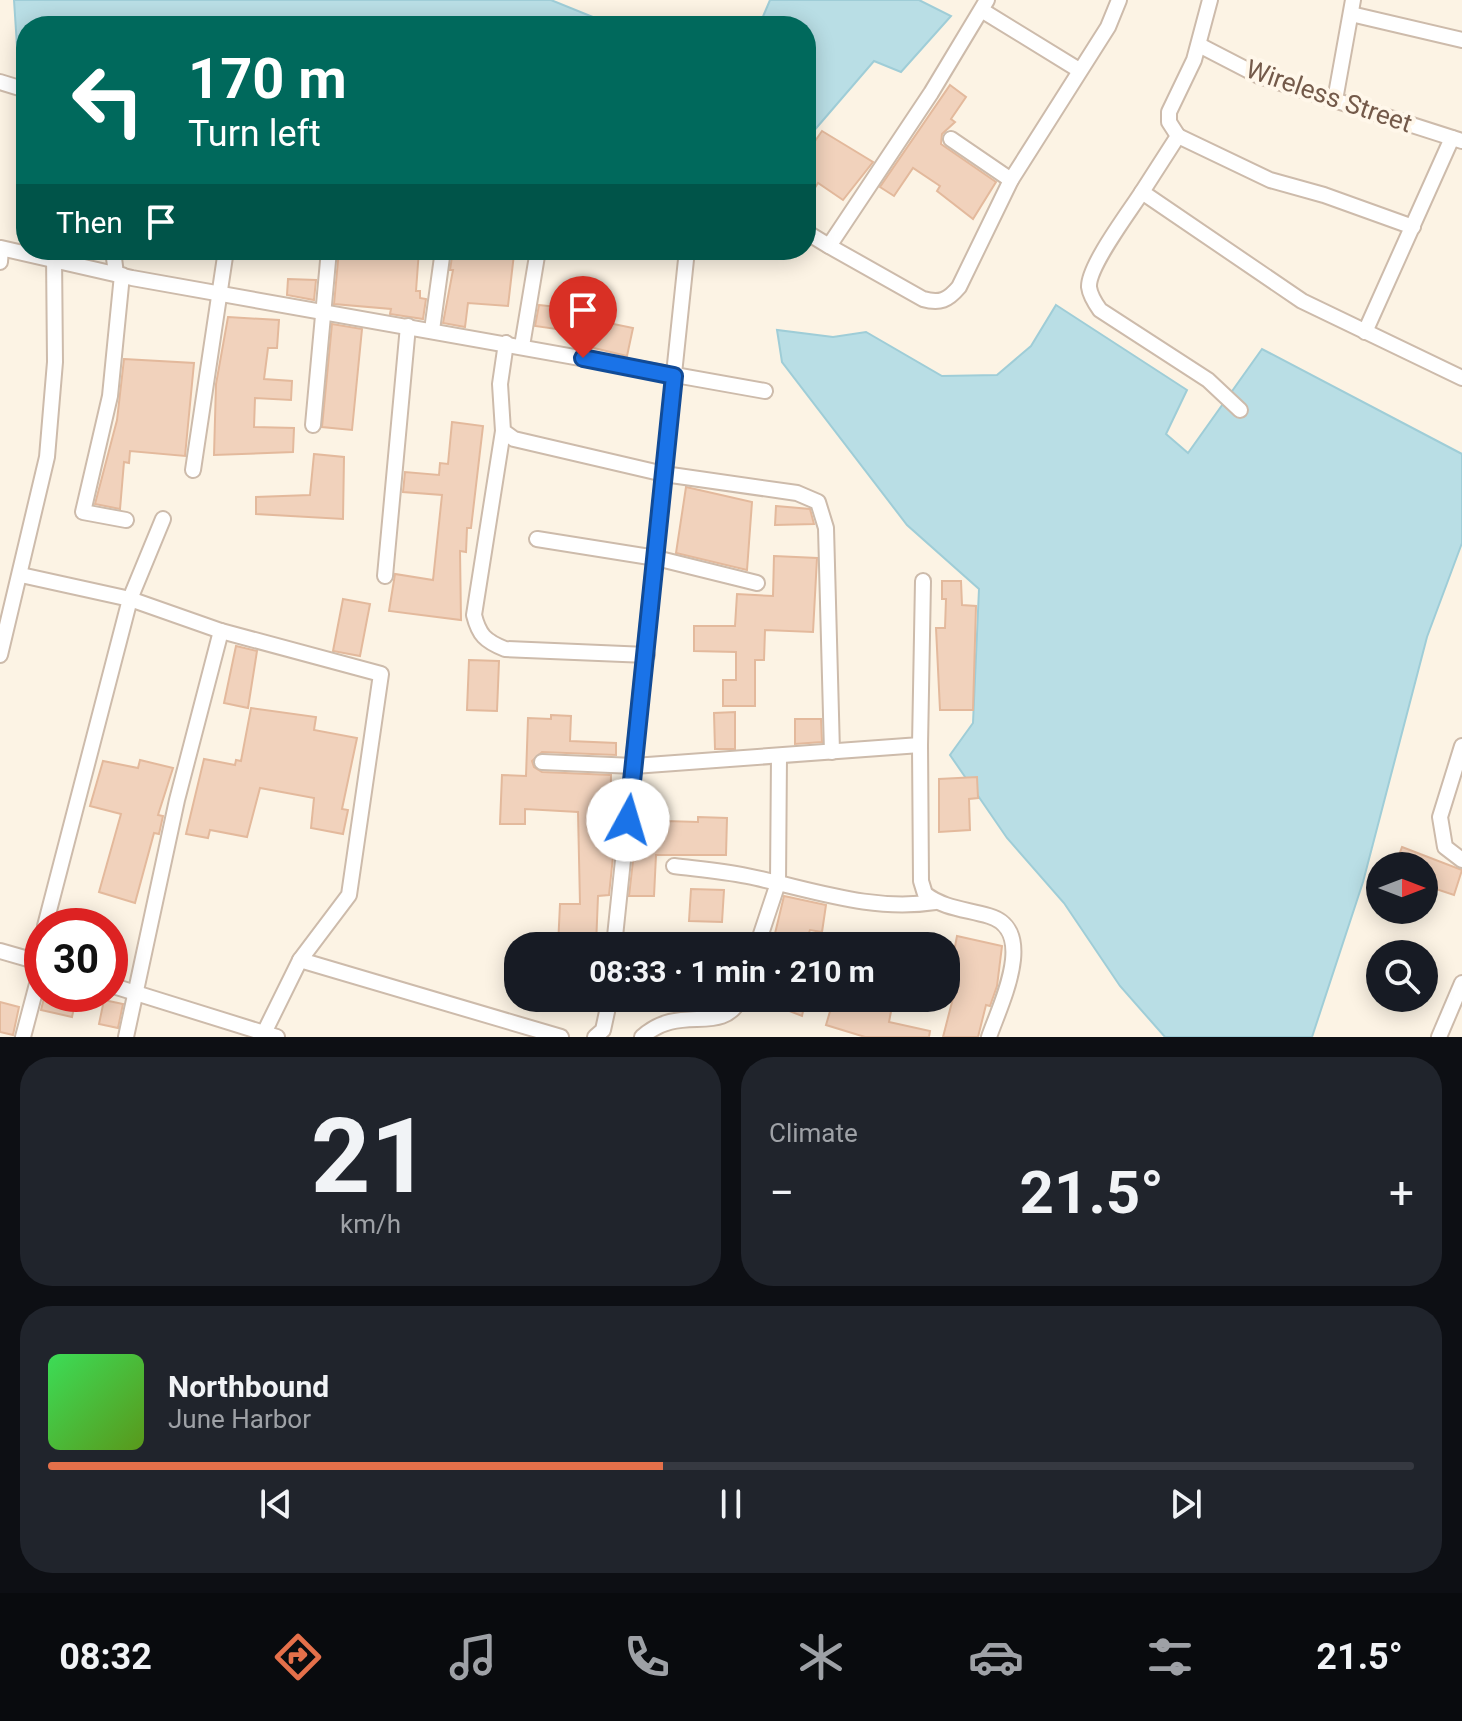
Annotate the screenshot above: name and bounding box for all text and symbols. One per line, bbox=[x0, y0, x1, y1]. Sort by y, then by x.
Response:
text: 170 m bbox=[188, 46, 347, 112]
icon: left bbox=[56, 48, 160, 152]
street label: Wireless Street bbox=[1242, 54, 1416, 138]
text: Turn left bbox=[188, 113, 321, 155]
icon: arrive bbox=[139, 200, 183, 244]
text: Then bbox=[56, 205, 123, 240]
pin bbox=[549, 276, 617, 358]
icon: arrive bbox=[561, 288, 605, 332]
position arrow bbox=[586, 778, 670, 862]
north arrow bbox=[1366, 852, 1438, 924]
map controls bbox=[1366, 852, 1438, 1012]
speed limit sign: 30 bbox=[24, 908, 128, 1012]
button: search bbox=[1366, 940, 1438, 1012]
text: 08:33 · 1 min · 210 m bbox=[589, 954, 875, 989]
text: 21 bbox=[311, 1096, 430, 1217]
text: Climate bbox=[769, 1118, 858, 1148]
text: 21.5° bbox=[1020, 1157, 1164, 1228]
text: − bbox=[769, 1167, 794, 1219]
text: + bbox=[1389, 1167, 1414, 1219]
text: km/h bbox=[340, 1209, 401, 1239]
text: Northbound bbox=[168, 1369, 329, 1404]
text: June Harbor bbox=[168, 1404, 311, 1434]
icon: previous bbox=[254, 1482, 298, 1526]
icon: pause bbox=[709, 1482, 753, 1526]
icon: next bbox=[1164, 1482, 1208, 1526]
icon: directions bbox=[270, 1629, 326, 1685]
icon: music bbox=[445, 1629, 501, 1685]
icon: phone bbox=[619, 1629, 675, 1685]
icon: climate bbox=[793, 1629, 849, 1685]
icon: car bbox=[968, 1629, 1024, 1685]
icon: filters bbox=[1142, 1629, 1198, 1685]
text: 08:32 bbox=[59, 1636, 152, 1678]
text: 21.5° bbox=[1316, 1636, 1403, 1678]

